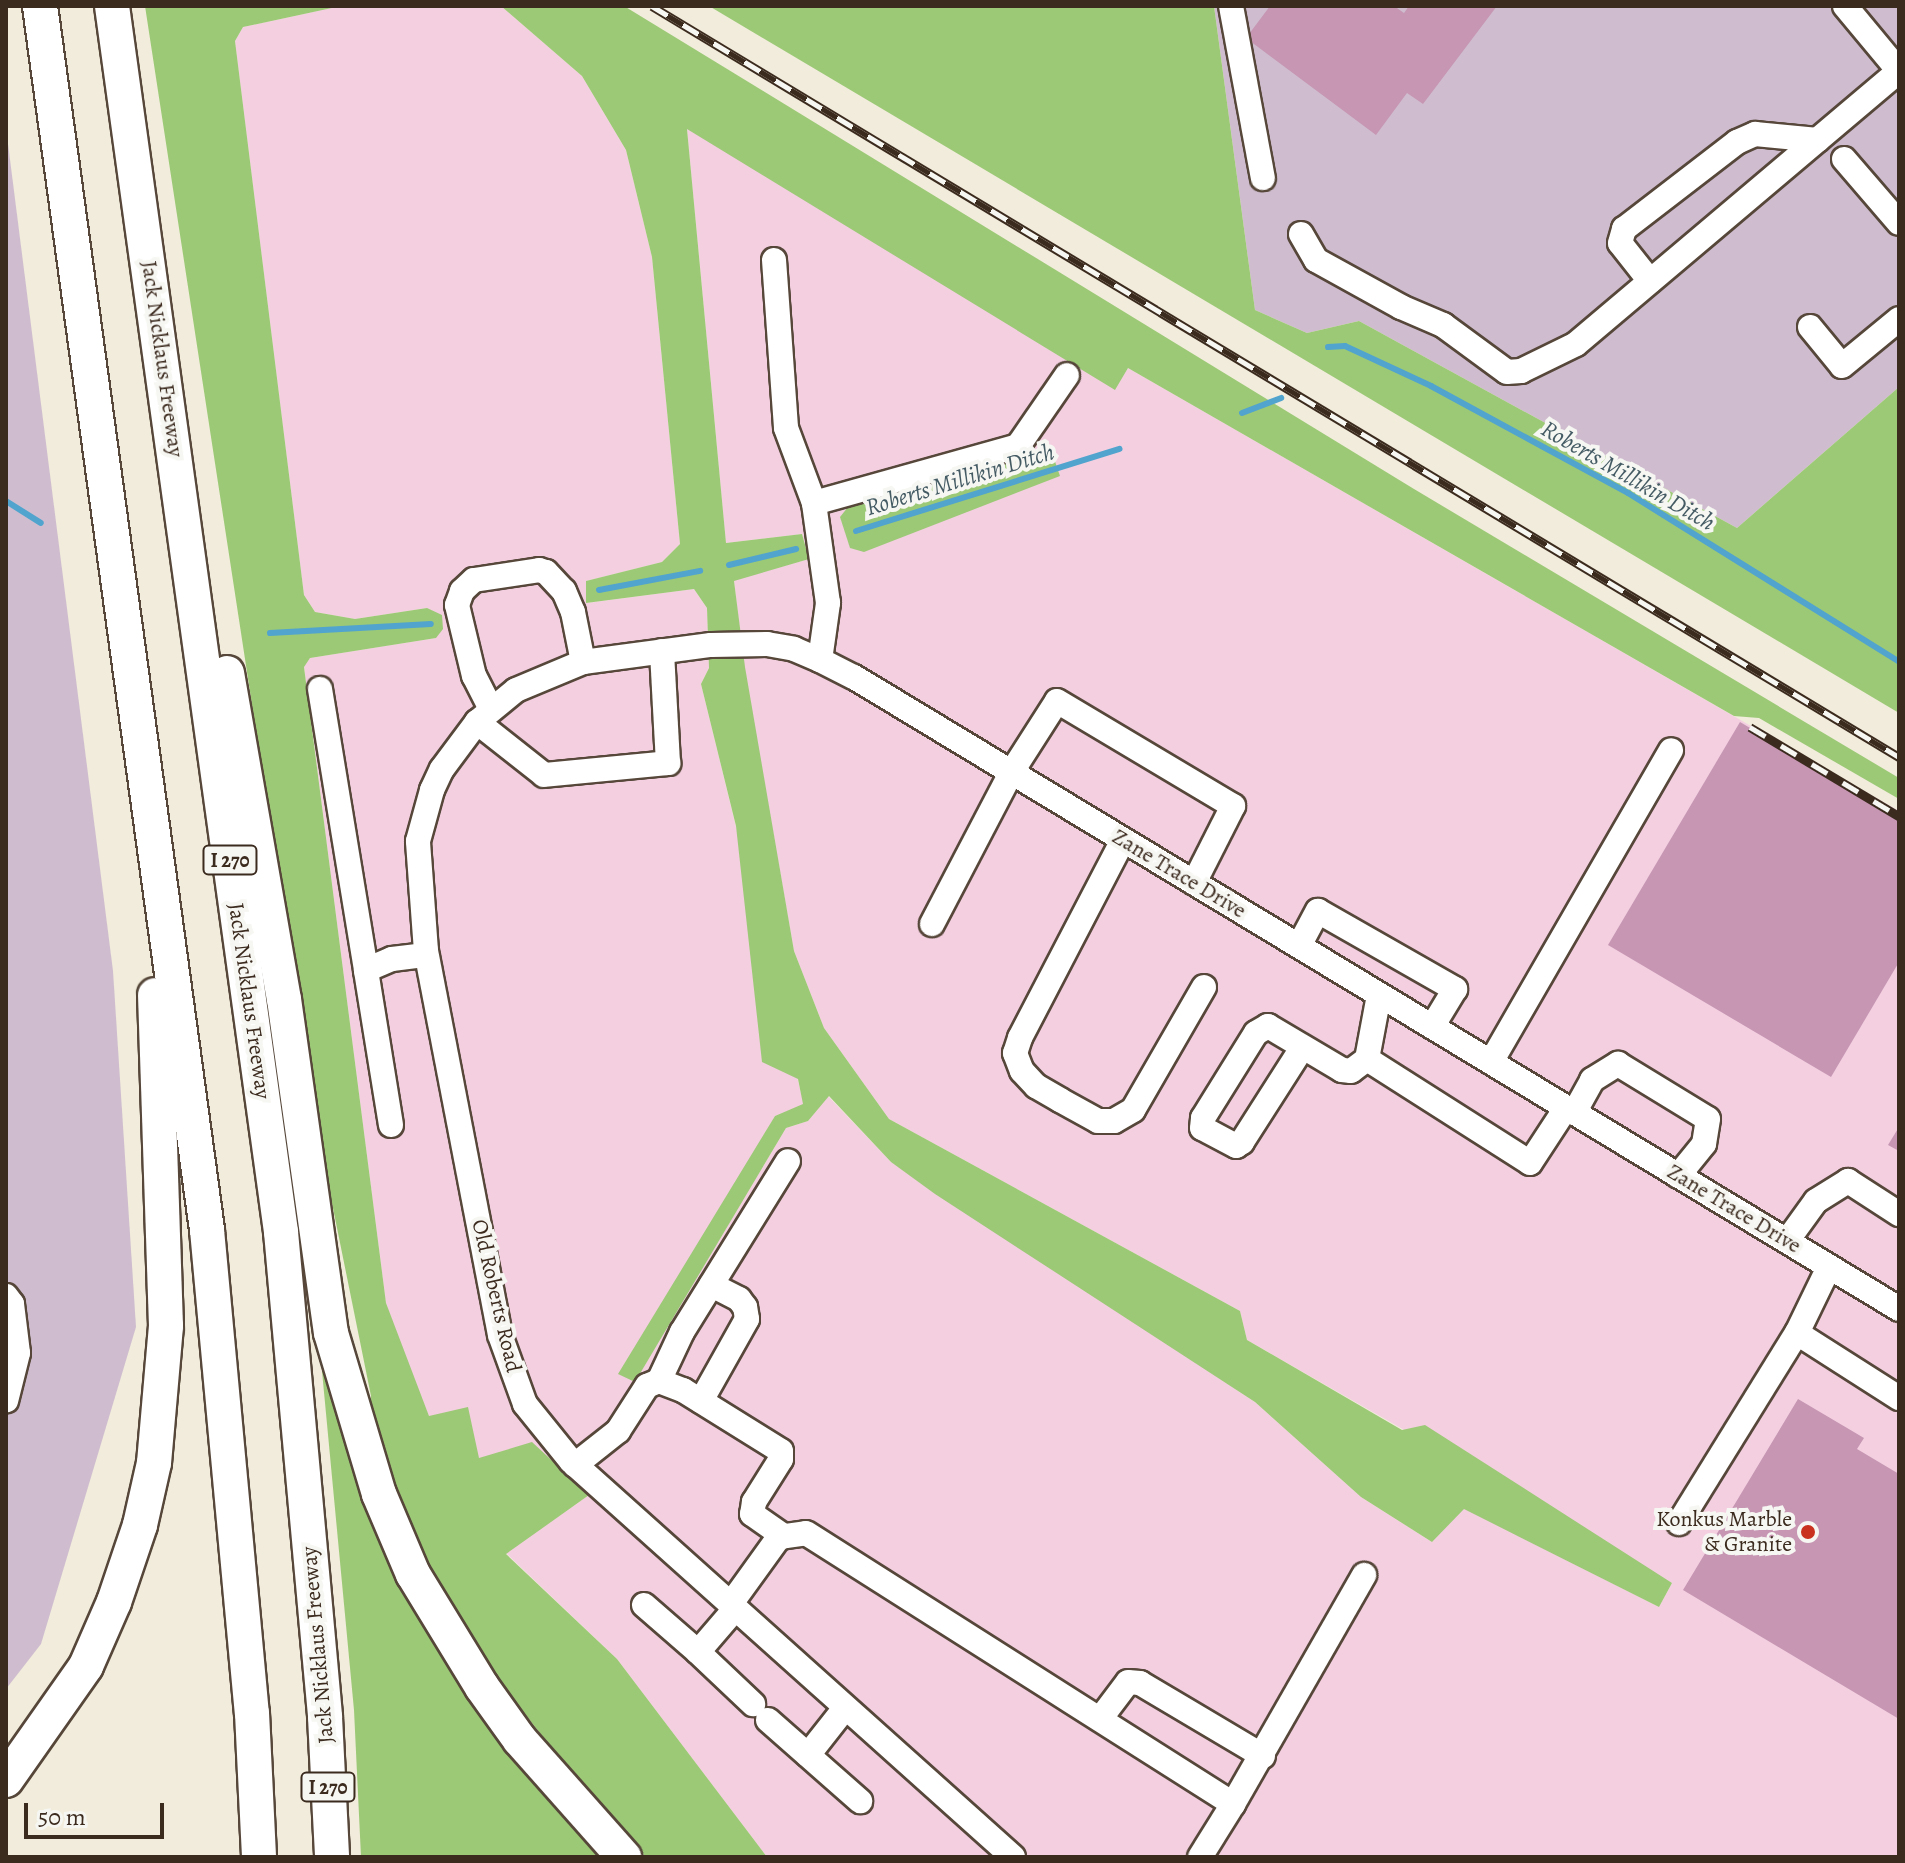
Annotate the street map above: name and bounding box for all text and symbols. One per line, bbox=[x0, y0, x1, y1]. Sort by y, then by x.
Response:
street label: Jack Nicklaus Freeway bbox=[135, 259, 189, 459]
water label: Roberts Millikin Ditch bbox=[1536, 415, 1720, 537]
water label: Roberts Millikin Ditch bbox=[862, 438, 1058, 522]
street label: Zane Trace Drive bbox=[1107, 824, 1251, 924]
road number: I 270 bbox=[202, 844, 258, 876]
street label: Jack Nicklaus Freeway bbox=[222, 901, 276, 1101]
street label: Zane Trace Drive bbox=[1662, 1159, 1806, 1259]
street label: Old Roberts Road bbox=[466, 1217, 526, 1375]
place label: Konkus Marble & Granite bbox=[1656, 1506, 1792, 1558]
marker: Konkus Marble & Granite bbox=[1799, 1523, 1817, 1541]
street label: Jack Nicklaus Freeway bbox=[296, 1545, 340, 1745]
road number: I 270 bbox=[300, 1771, 356, 1803]
scale bar bbox=[28, 1787, 168, 1837]
text: 50 m bbox=[38, 1801, 86, 1833]

